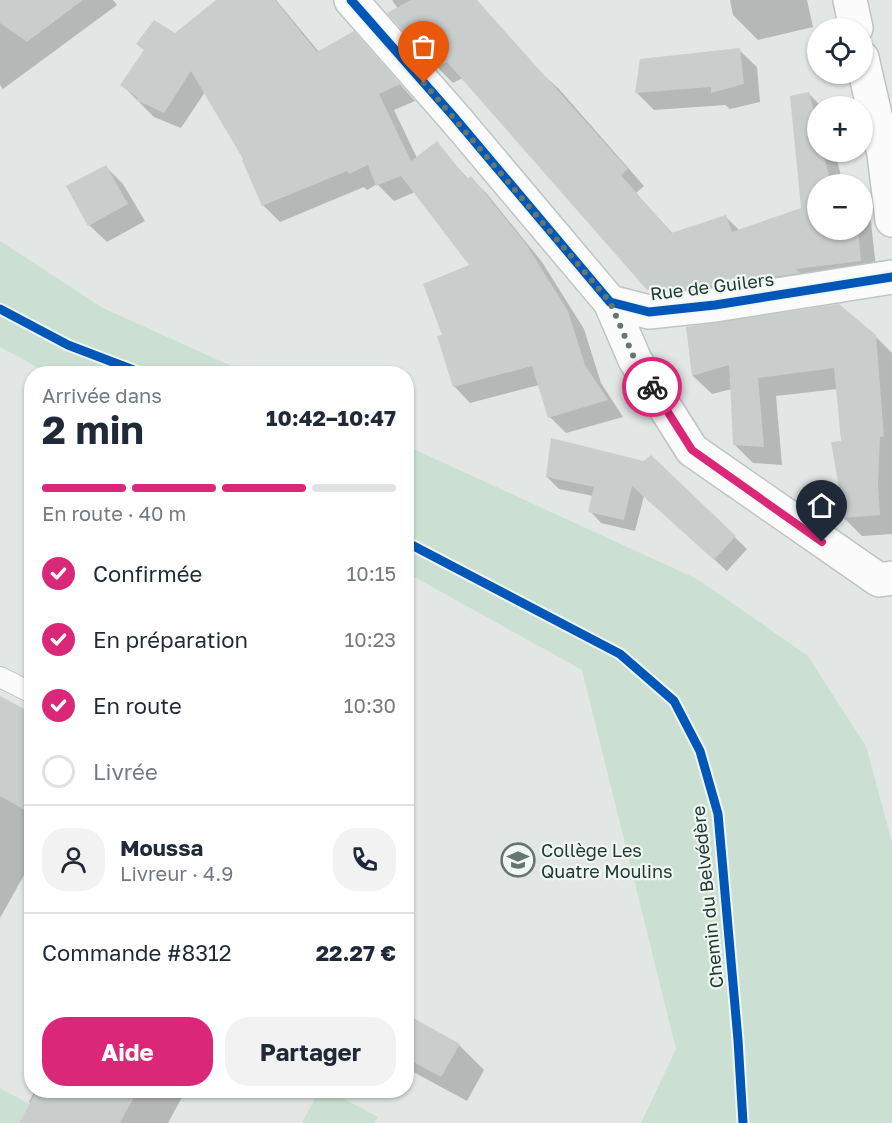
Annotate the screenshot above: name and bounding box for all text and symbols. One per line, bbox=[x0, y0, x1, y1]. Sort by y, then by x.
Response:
map controls bbox=[807, 18, 873, 240]
button: locate bbox=[807, 18, 873, 84]
pin bbox=[398, 21, 449, 83]
icon: bag bbox=[407, 30, 440, 63]
button: + bbox=[807, 96, 873, 162]
button: − bbox=[807, 174, 873, 240]
street label: Rue de Guilers bbox=[649, 267, 775, 305]
courier bbox=[622, 357, 682, 417]
icon: bike bbox=[636, 371, 669, 404]
text: Arrivée dans bbox=[42, 383, 162, 407]
text: 10:42–10:47 bbox=[266, 404, 396, 431]
text: 2 min bbox=[42, 406, 144, 453]
pin bbox=[796, 480, 847, 542]
icon: home bbox=[805, 489, 838, 522]
text: En route · 40 m bbox=[42, 501, 186, 525]
icon: check bbox=[42, 557, 75, 590]
text: Confirmée bbox=[93, 560, 202, 587]
text: 10:15 bbox=[347, 561, 396, 585]
icon: check bbox=[42, 623, 75, 656]
text: En préparation bbox=[93, 626, 248, 653]
text: 10:23 bbox=[345, 627, 396, 651]
icon: check bbox=[42, 689, 75, 722]
text: En route bbox=[93, 692, 182, 719]
text: 10:30 bbox=[344, 693, 396, 717]
text: Livrée bbox=[93, 758, 158, 785]
street label: Chemin du Belvédère bbox=[686, 805, 728, 989]
button: person bbox=[42, 828, 105, 891]
button: phone bbox=[333, 828, 396, 891]
text: Moussa bbox=[120, 834, 203, 861]
place label: Collège Les Quatre Moulins bbox=[541, 839, 673, 882]
school or university icon: Collège Les Quatre Moulins bbox=[500, 842, 536, 878]
text: Livreur · 4.9 bbox=[120, 861, 233, 885]
text: Commande #8312 bbox=[42, 939, 232, 966]
text: 22.27 € bbox=[316, 939, 396, 966]
button: Aide bbox=[42, 1017, 213, 1086]
button: Partager bbox=[225, 1017, 396, 1086]

